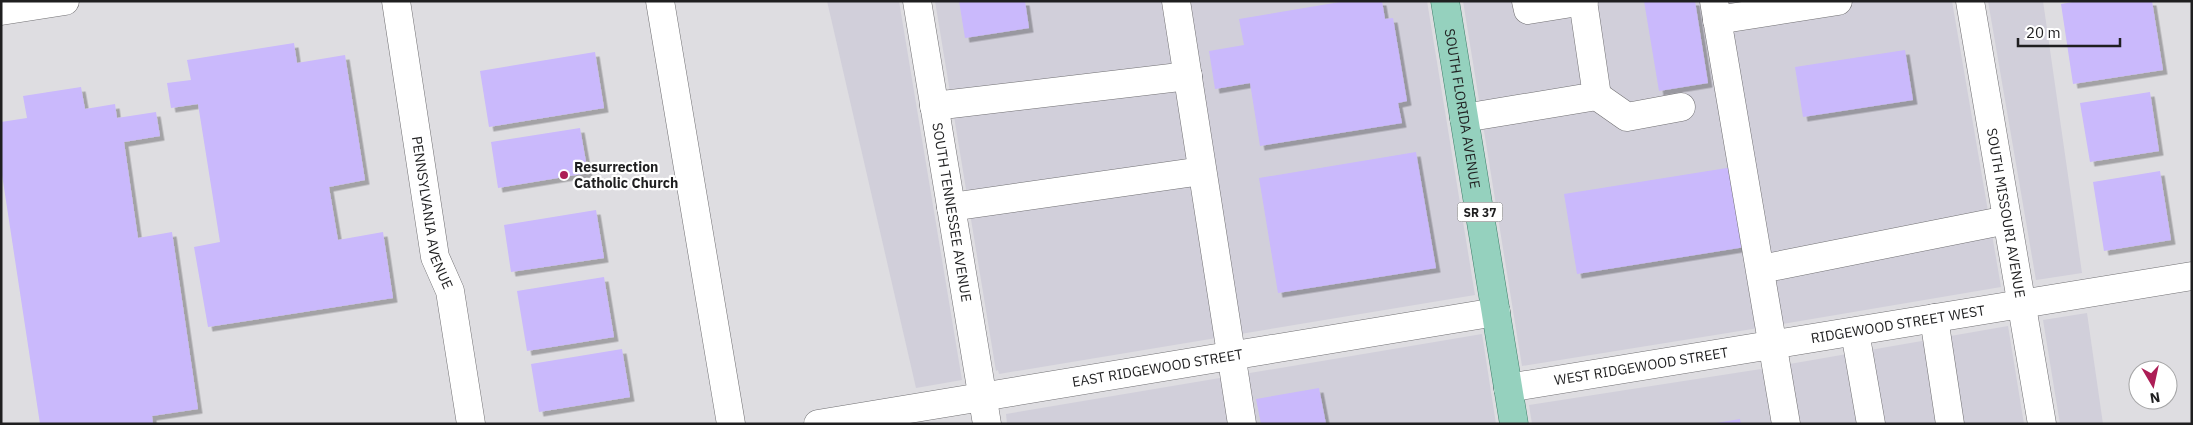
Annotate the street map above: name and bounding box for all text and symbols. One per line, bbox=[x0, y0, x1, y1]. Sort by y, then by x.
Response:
scale bar bbox=[2018, 15, 2120, 47]
text: 20 m bbox=[2026, 23, 2061, 42]
street label: SOUTH FLORIDA AVENUE bbox=[1441, 27, 1484, 190]
street label: SOUTH TENNESSEE AVENUE bbox=[928, 121, 976, 303]
street label: SOUTH MISSOURI AVENUE bbox=[1983, 127, 2029, 299]
street label: PENNSYLVANIA AVENUE bbox=[408, 135, 457, 292]
place label: Resurrection Catholic Church bbox=[574, 158, 678, 192]
marker: Resurrection Catholic Church bbox=[558, 169, 570, 181]
road number: SR 37 bbox=[1458, 202, 1502, 222]
street label: RIDGEWOOD STREET WEST bbox=[1809, 301, 1986, 347]
street label: WEST RIDGEWOOD STREET bbox=[1553, 343, 1730, 389]
street label: EAST RIDGEWOOD STREET bbox=[1071, 345, 1244, 391]
north arrow bbox=[2128, 360, 2178, 410]
text: N bbox=[2149, 388, 2161, 408]

